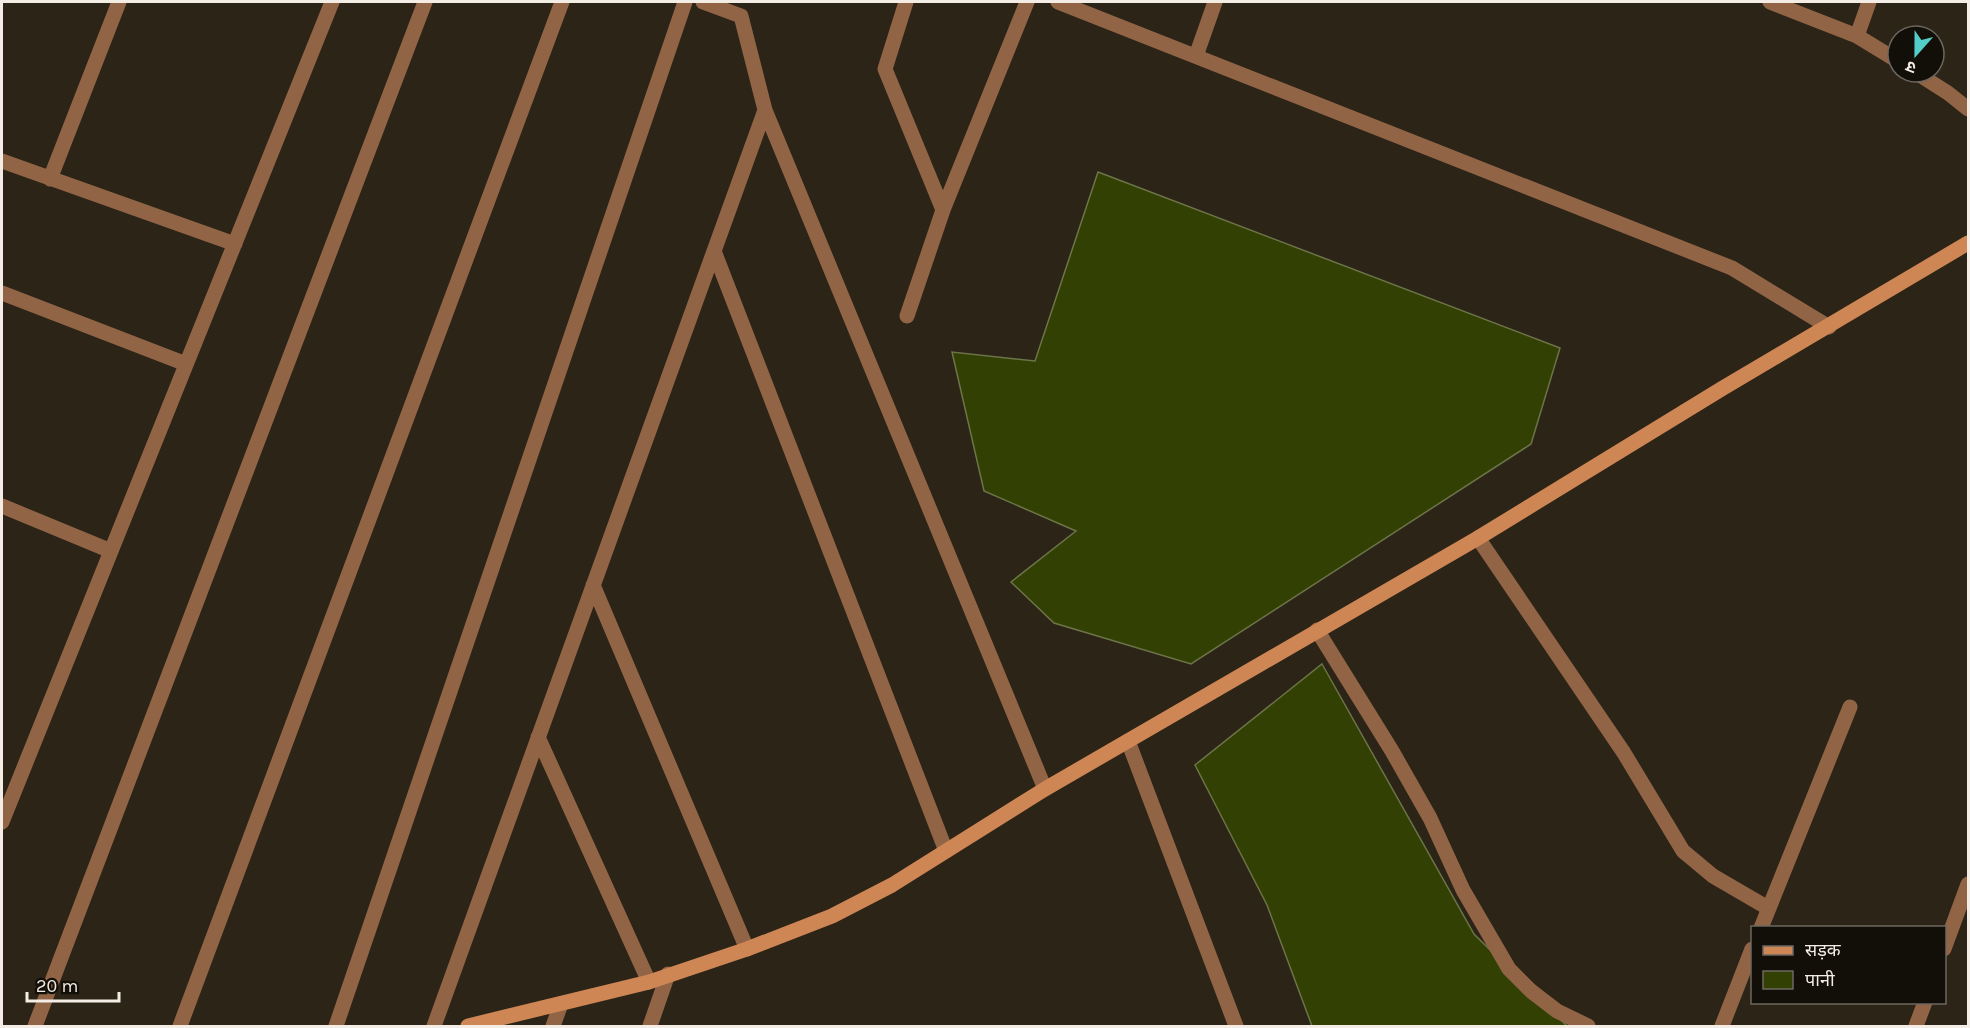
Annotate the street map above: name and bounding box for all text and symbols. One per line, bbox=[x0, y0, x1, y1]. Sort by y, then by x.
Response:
north arrow bbox=[1886, 24, 1946, 84]
text: उ bbox=[1902, 57, 1919, 78]
legend bbox=[1751, 926, 1946, 1004]
text: सड़क bbox=[1805, 939, 1842, 961]
scale bar bbox=[27, 965, 118, 1003]
text: पानी bbox=[1805, 969, 1835, 991]
text: 20 m bbox=[36, 975, 78, 997]

